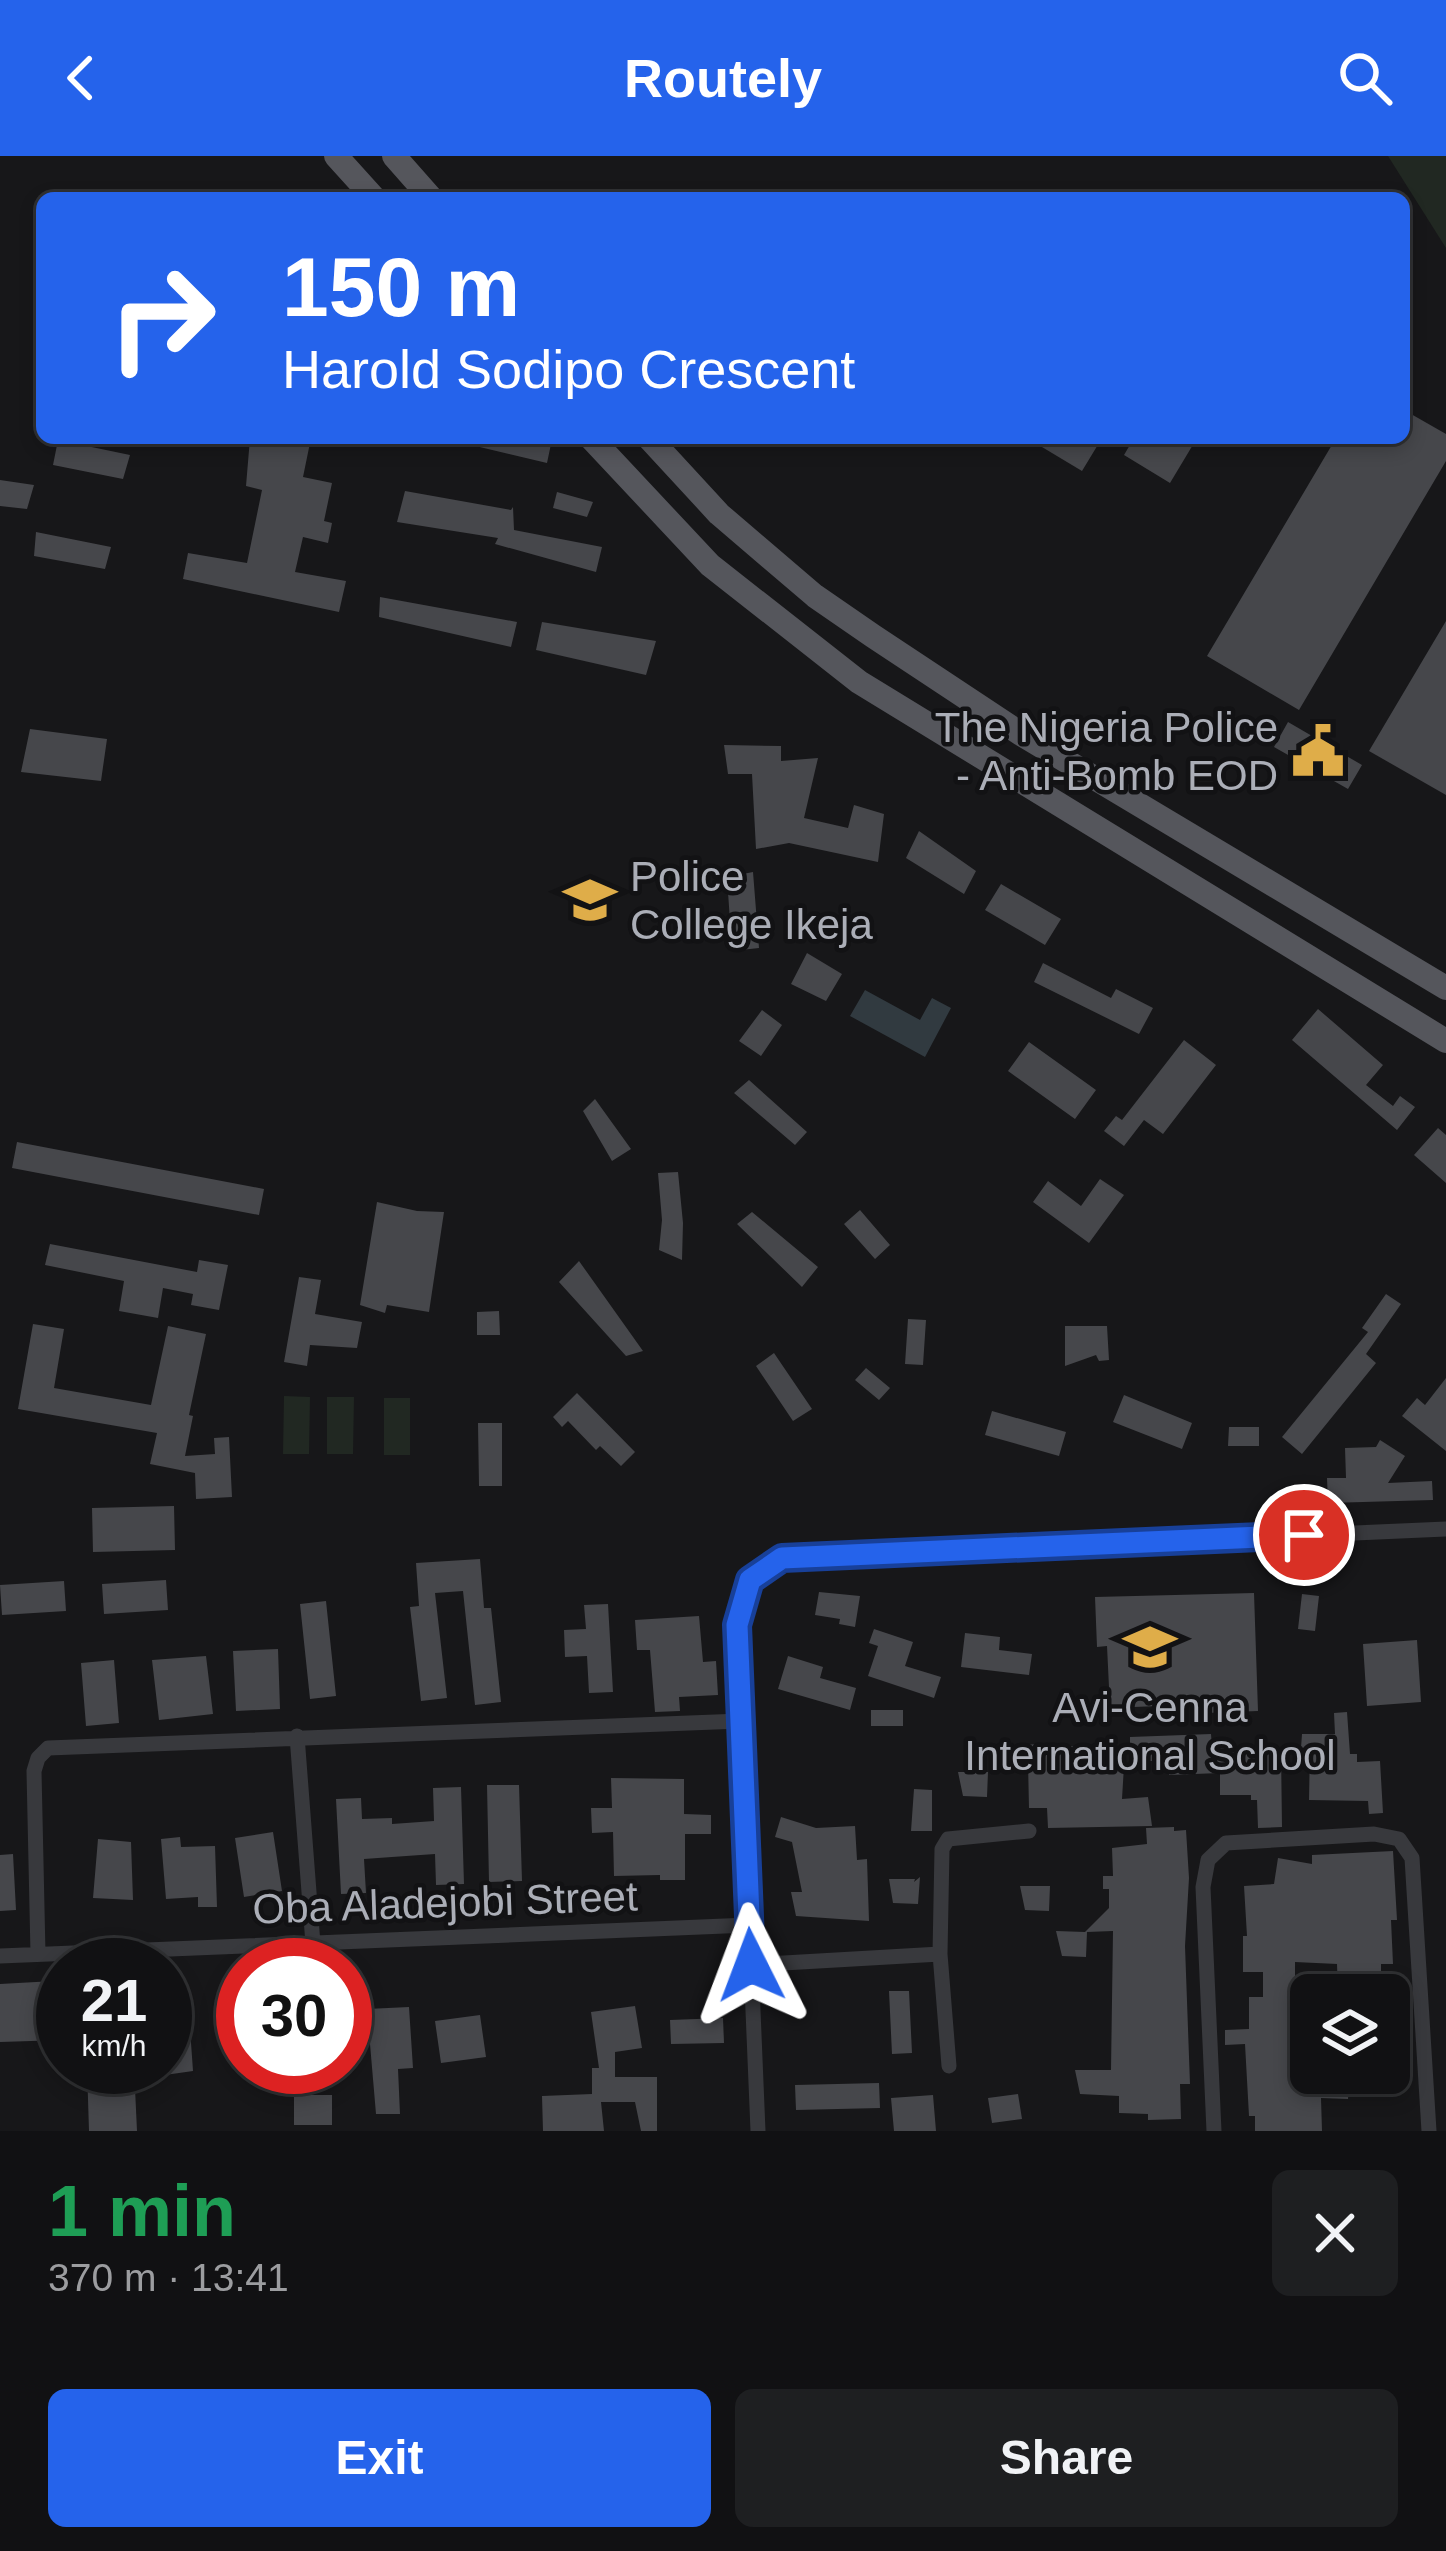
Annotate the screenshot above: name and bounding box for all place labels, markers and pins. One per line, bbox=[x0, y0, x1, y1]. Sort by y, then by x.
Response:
place label: The Nigeria Police - Anti-Bomb EOD bbox=[935, 704, 1278, 799]
public building icon: The Nigeria Police - Anti-Bomb EOD bbox=[1289, 722, 1347, 780]
place label: Police College Ikeja bbox=[630, 853, 873, 948]
school or university icon: Police College Ikeja bbox=[561, 871, 619, 929]
pin bbox=[1253, 1484, 1355, 1586]
school or university icon: Avi-Cenna International School bbox=[1121, 1618, 1179, 1676]
place label: Avi-Cenna International School bbox=[964, 1684, 1336, 1779]

